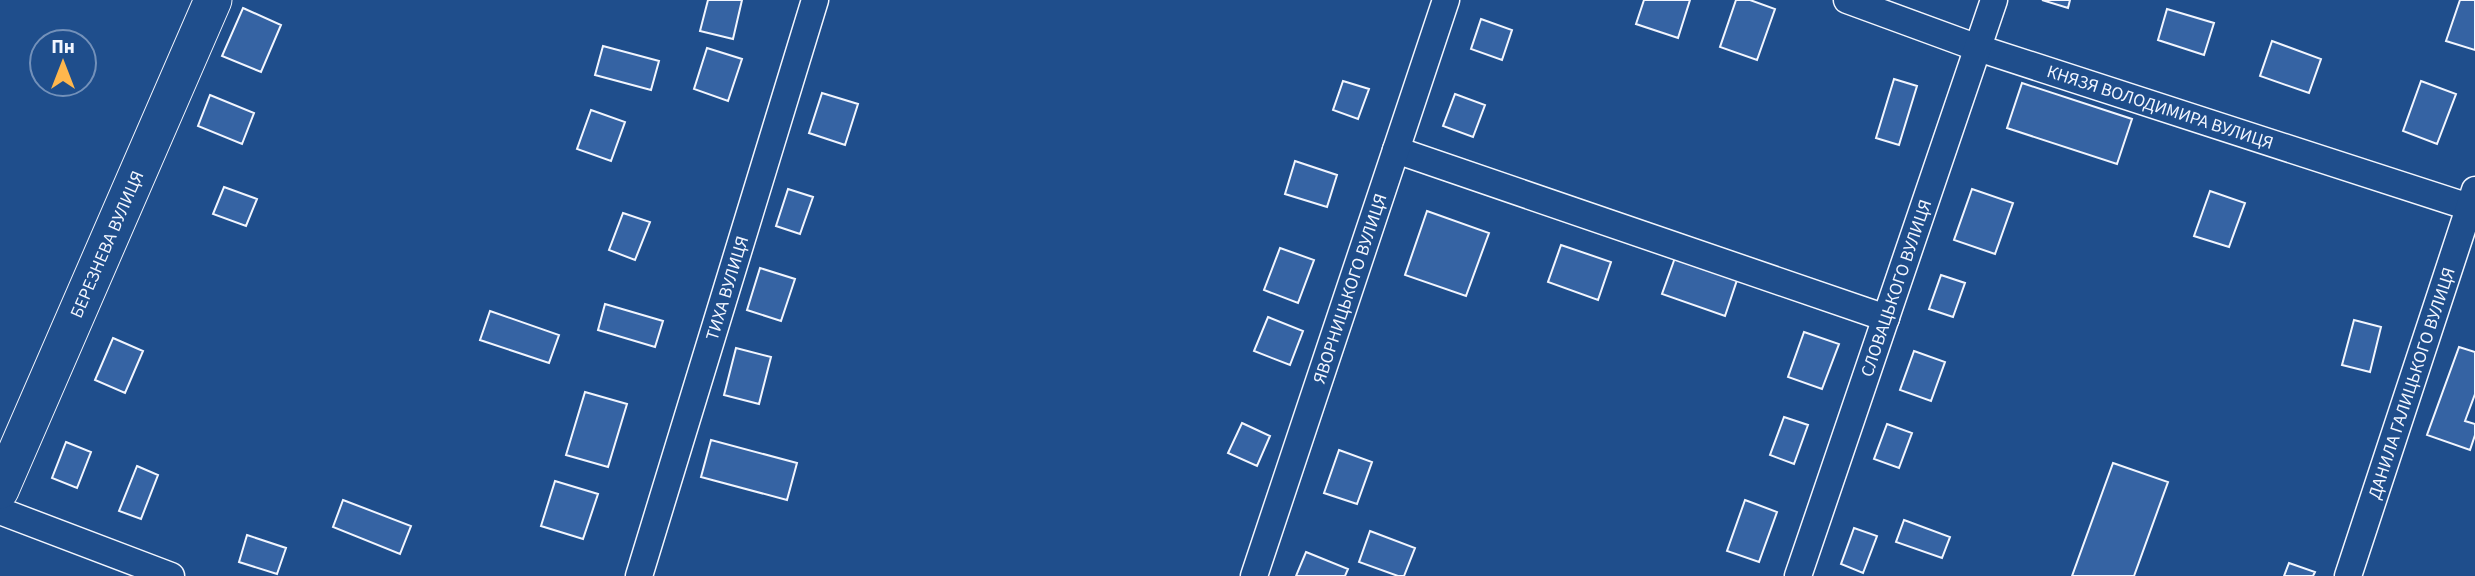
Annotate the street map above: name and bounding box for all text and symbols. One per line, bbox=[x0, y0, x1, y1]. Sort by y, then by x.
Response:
north arrow bbox=[28, 28, 98, 98]
text: Пн bbox=[51, 34, 75, 61]
street label: КНЯЗЯ ВОЛОДИМИРА ВУЛИЦЯ bbox=[2044, 59, 2277, 155]
street label: БЕРЕЗНЕВА ВУЛИЦЯ bbox=[64, 167, 150, 322]
street label: ЯВОРНИЦЬКОГО ВУЛИЦЯ bbox=[1307, 190, 1393, 387]
street label: СЛОВАЦЬКОГО ВУЛИЦЯ bbox=[1854, 196, 1938, 380]
street label: ТИХА ВУЛИЦЯ bbox=[699, 233, 755, 344]
street label: ДАНИЛА ГАЛИЦЬКОГО ВУЛИЦЯ bbox=[2362, 264, 2461, 502]

